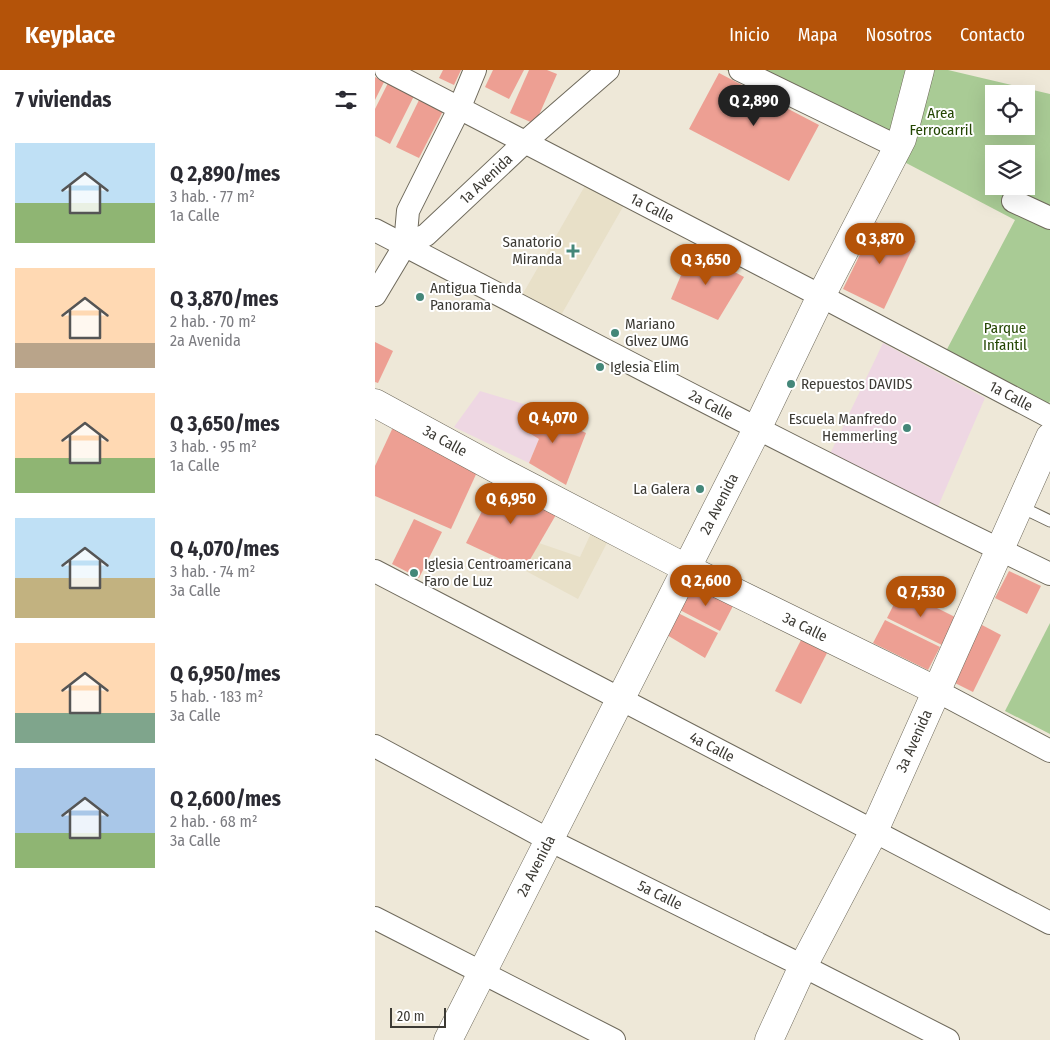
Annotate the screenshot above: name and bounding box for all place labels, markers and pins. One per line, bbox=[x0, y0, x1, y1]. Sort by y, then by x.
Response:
pin: Q 2,890 bbox=[708, 85, 800, 127]
pin: Q 3,870 bbox=[834, 222, 926, 265]
place label: Sanatorio Miranda bbox=[502, 233, 562, 268]
marker: Sanatorio Miranda bbox=[566, 244, 580, 258]
pin: Q 3,650 bbox=[660, 244, 752, 286]
place label: Antigua Tienda Panorama bbox=[430, 279, 522, 314]
marker: Antigua Tienda Panorama bbox=[414, 291, 426, 303]
place label: Mariano Glvez UMG bbox=[625, 315, 689, 350]
marker: Mariano Glvez UMG bbox=[609, 327, 621, 339]
place label: Iglesia Elim bbox=[610, 358, 680, 376]
marker: Iglesia Elim bbox=[594, 361, 606, 373]
place label: Repuestos DAVIDS bbox=[801, 375, 912, 393]
marker: Repuestos DAVIDS bbox=[785, 378, 797, 390]
pin: Q 4,070 bbox=[507, 402, 599, 444]
place label: Escuela Manfredo Hemmerling bbox=[789, 410, 897, 445]
marker: Escuela Manfredo Hemmerling bbox=[901, 422, 913, 434]
place label: La Galera bbox=[633, 480, 690, 498]
pin: Q 6,950 bbox=[465, 482, 557, 525]
marker: La Galera bbox=[694, 483, 706, 495]
place label: Iglesia Centroamericana Faro de Luz bbox=[424, 555, 572, 590]
pin: Q 2,600 bbox=[660, 564, 752, 607]
marker: Iglesia Centroamericana Faro de Luz bbox=[408, 567, 420, 579]
pin: Q 7,530 bbox=[875, 576, 967, 618]

